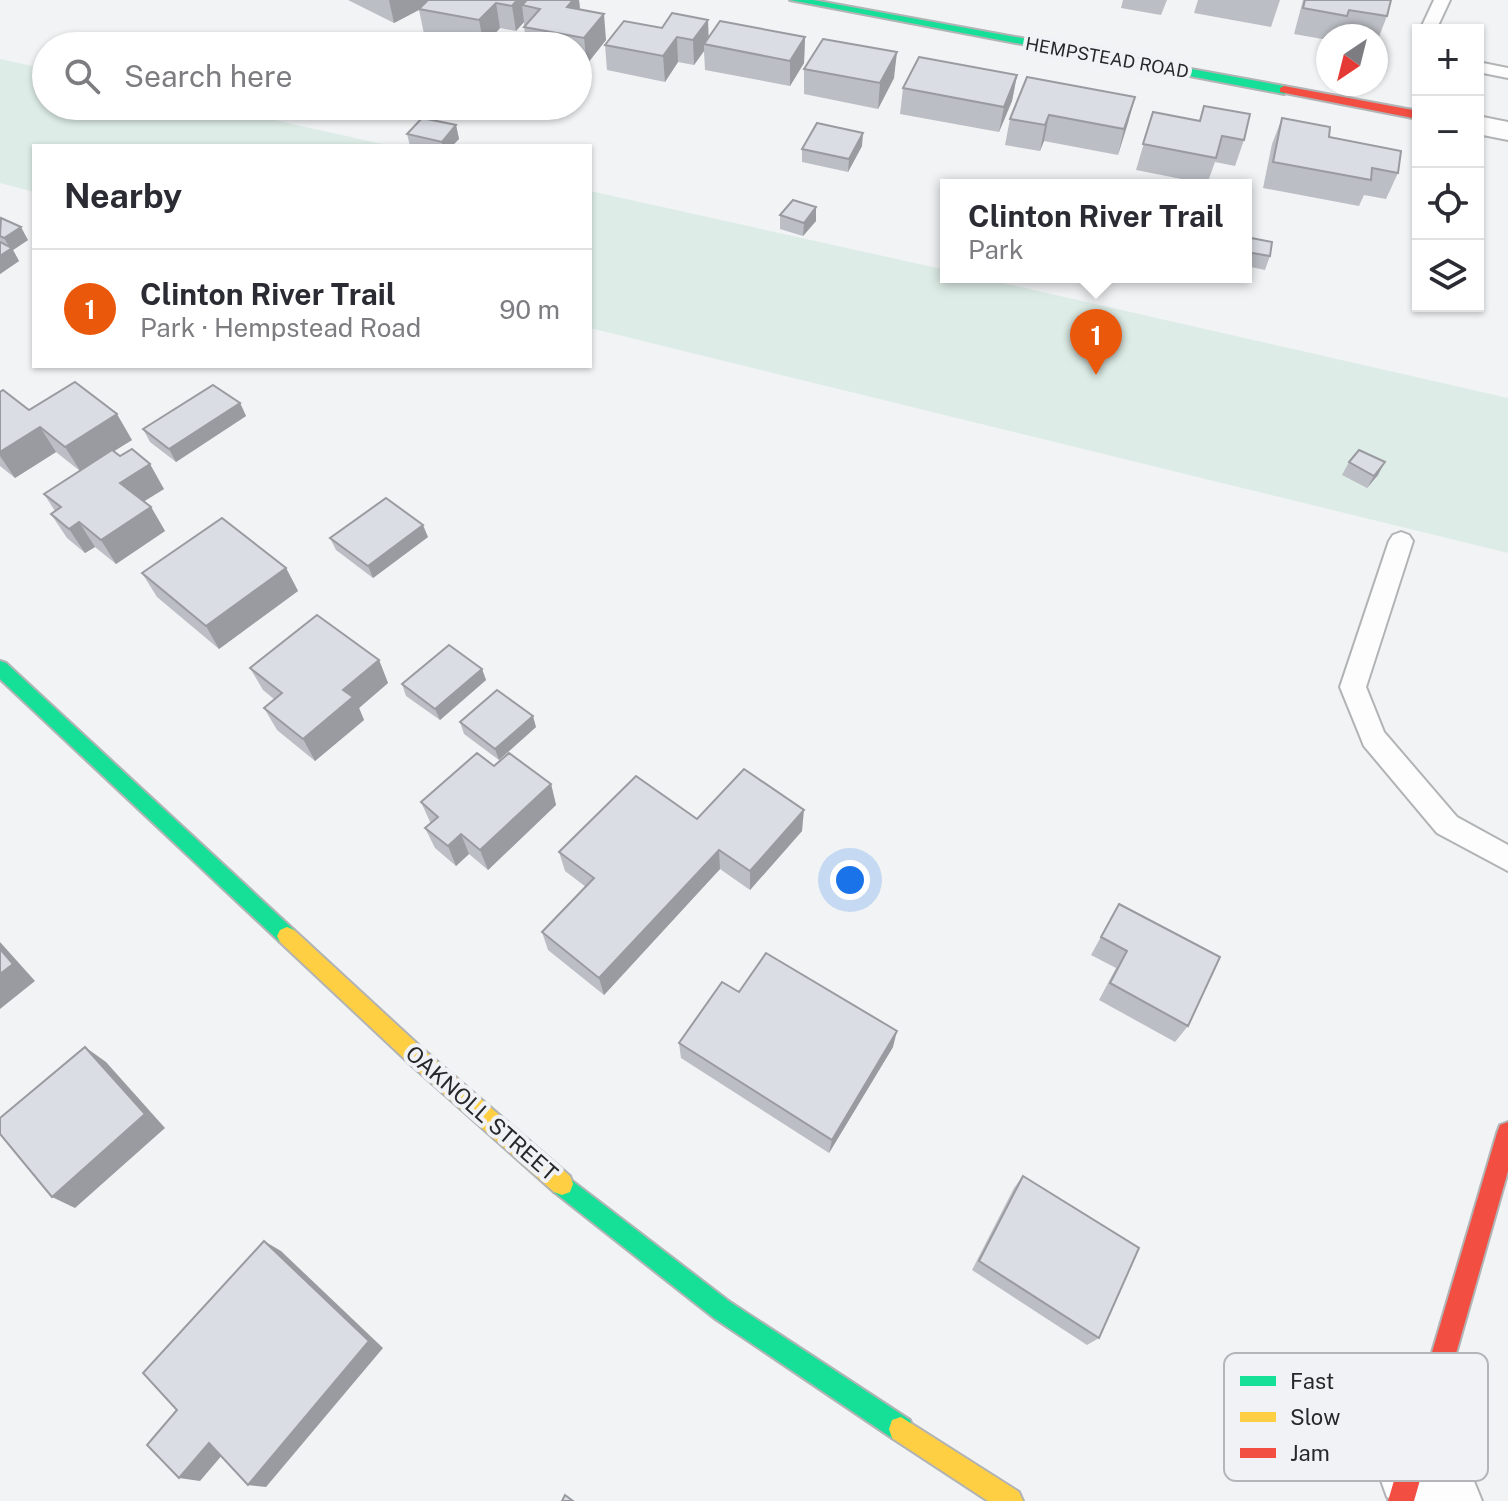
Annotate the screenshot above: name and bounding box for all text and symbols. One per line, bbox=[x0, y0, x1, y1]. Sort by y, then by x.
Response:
north arrow bbox=[1316, 24, 1388, 96]
map controls bbox=[1412, 24, 1484, 312]
button: + bbox=[1412, 24, 1484, 96]
search box bbox=[32, 32, 592, 120]
street label: HEMPSTEAD ROAD bbox=[1024, 33, 1190, 82]
icon: search bbox=[60, 54, 104, 98]
text: Search here bbox=[124, 58, 292, 94]
button: − bbox=[1412, 96, 1484, 168]
button: locate bbox=[1412, 168, 1484, 240]
text: Nearby bbox=[64, 176, 182, 216]
popup bbox=[940, 179, 1252, 283]
text: Clinton River Trail bbox=[968, 198, 1224, 234]
text: Park bbox=[968, 234, 1024, 265]
button: layers bbox=[1412, 240, 1484, 312]
text: Clinton River Trail bbox=[140, 276, 396, 312]
text: 1 bbox=[84, 294, 96, 325]
text: 90 m bbox=[499, 294, 560, 325]
pin: 1 bbox=[1070, 309, 1122, 375]
text: Park · Hempstead Road bbox=[140, 312, 421, 343]
your location bbox=[830, 860, 870, 900]
street label: OAKNOLL STREET bbox=[401, 1040, 563, 1186]
legend bbox=[1224, 1353, 1488, 1481]
text: Fast bbox=[1290, 1368, 1334, 1394]
text: Slow bbox=[1290, 1404, 1340, 1430]
text: Jam bbox=[1290, 1440, 1330, 1466]

